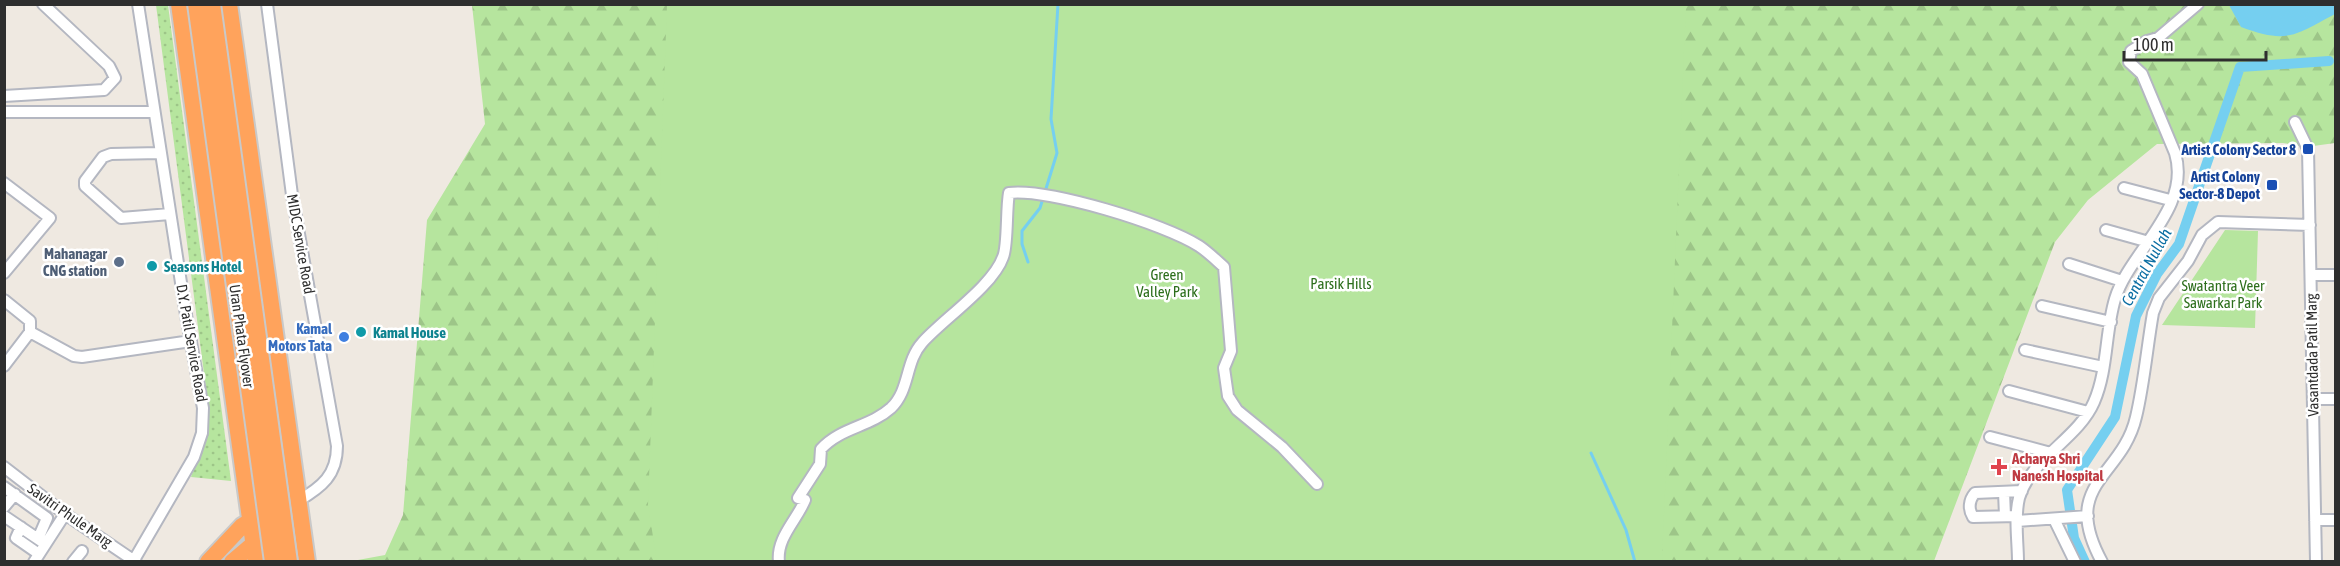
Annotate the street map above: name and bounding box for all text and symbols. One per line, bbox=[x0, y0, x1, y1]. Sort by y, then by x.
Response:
scale bar bbox=[2124, 24, 2266, 62]
text: 100 m bbox=[2133, 34, 2174, 55]
place label: Artist Colony Sector 8 bbox=[2180, 141, 2296, 158]
marker: Artist Colony Sector 8 bbox=[2301, 142, 2315, 156]
place label: Artist Colony Sector-8 Depot bbox=[2179, 168, 2261, 202]
marker: Artist Colony Sector-8 Depot bbox=[2265, 178, 2279, 192]
street label: MIDC Service Road bbox=[284, 193, 318, 295]
water label: Central Nullah bbox=[2117, 225, 2175, 309]
place label: Mahanagar CNG station bbox=[43, 245, 108, 279]
marker: Mahanagar CNG station bbox=[112, 255, 126, 269]
place label: Seasons Hotel bbox=[164, 258, 243, 275]
marker: Seasons Hotel bbox=[145, 259, 159, 273]
park label: Green Valley Park bbox=[1136, 266, 1198, 300]
park label: Parsik Hills bbox=[1310, 275, 1372, 292]
park label: Swatantra Veer Sawarkar Park bbox=[2182, 277, 2265, 311]
street label: D.Y. Patil Service Road bbox=[173, 283, 211, 403]
street label: Uran Phata Flyover bbox=[226, 283, 258, 389]
street label: Vasantdada Patil Marg bbox=[2302, 293, 2322, 417]
place label: Kamal Motors Tata bbox=[268, 320, 333, 354]
place label: Kamal House bbox=[373, 324, 446, 341]
marker: Kamal House bbox=[354, 325, 368, 339]
marker: Kamal Motors Tata bbox=[337, 330, 351, 344]
place label: Acharya Shri Nanesh Hospital bbox=[2011, 450, 2104, 484]
marker: Acharya Shri Nanesh Hospital bbox=[1990, 458, 2008, 476]
street label: Savitri Phule Marg bbox=[25, 480, 116, 551]

